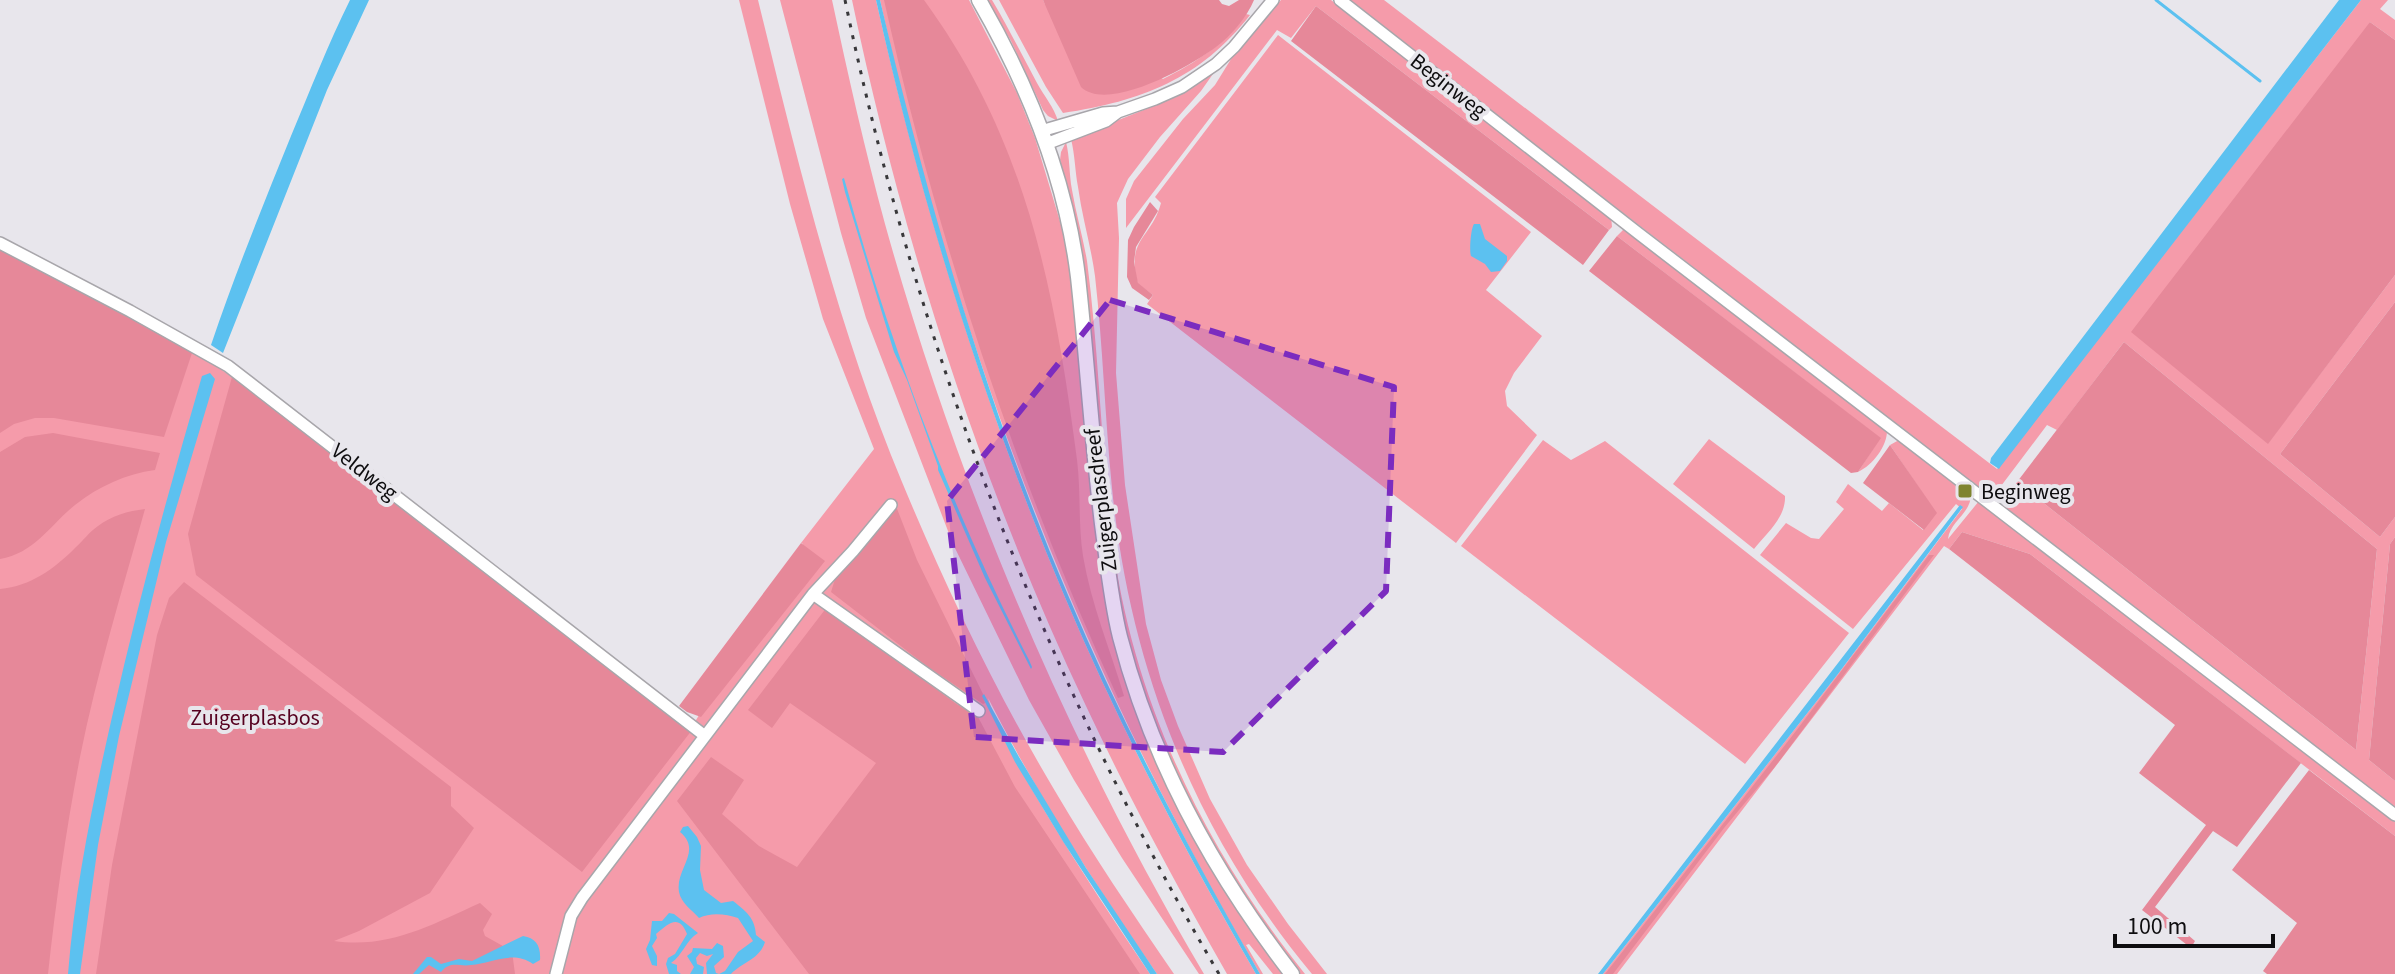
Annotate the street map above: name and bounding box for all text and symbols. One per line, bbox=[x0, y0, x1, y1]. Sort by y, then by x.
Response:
street label: Beginweg bbox=[1403, 46, 1494, 126]
street label: Zuigerplasdreef bbox=[1076, 425, 1126, 573]
street label: Veldweg bbox=[324, 435, 405, 508]
place label: Beginweg bbox=[1981, 476, 2071, 508]
marker: Beginweg bbox=[1956, 482, 1974, 500]
park label: Zuigerplasbos bbox=[190, 702, 320, 734]
scale bar bbox=[2115, 898, 2273, 948]
text: 100 m bbox=[2127, 909, 2187, 944]

